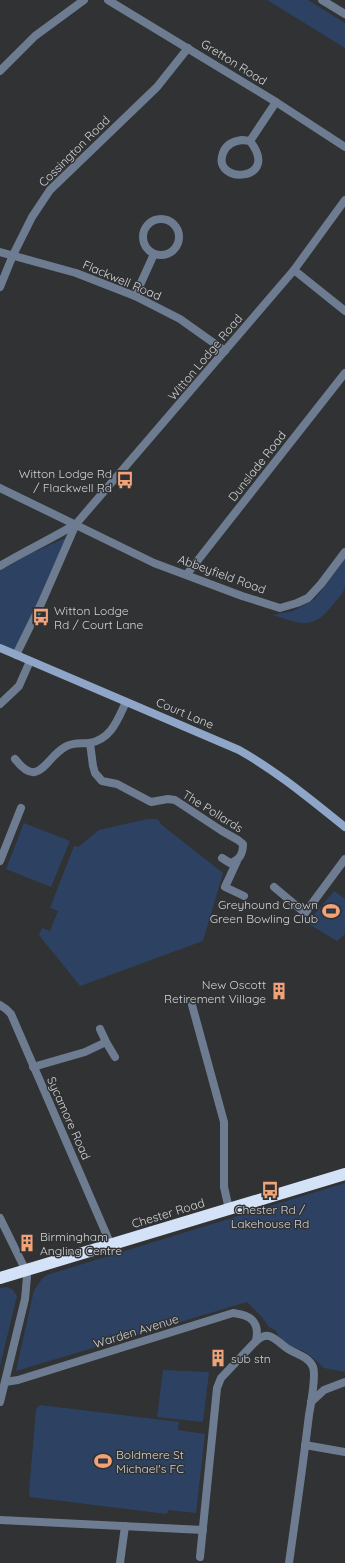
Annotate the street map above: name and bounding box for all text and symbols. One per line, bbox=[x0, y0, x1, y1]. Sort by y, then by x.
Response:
street label: Gretton Road bbox=[198, 36, 270, 88]
street label: Cossington Road bbox=[35, 112, 113, 190]
street label: Flackwell Road bbox=[80, 257, 164, 303]
street label: Witton Lodge Road bbox=[165, 311, 245, 403]
street label: Dunslade Road bbox=[225, 428, 289, 504]
place label: Witton Lodge Rd / Flackwell Rd bbox=[19, 466, 112, 495]
bus stop icon: Witton Lodge Rd / Flackwell Rd bbox=[115, 470, 135, 490]
street label: Abbeyfield Road bbox=[176, 551, 268, 597]
place label: Witton Lodge Rd / Court Lane bbox=[54, 603, 144, 632]
bus stop icon: Witton Lodge Rd / Court Lane bbox=[31, 607, 51, 627]
street label: Court Lane bbox=[154, 694, 216, 732]
street label: The Pollards bbox=[180, 787, 246, 836]
place label: Greyhound Crown Green Bowling Club bbox=[210, 897, 318, 926]
sports icon: Greyhound Crown Green Bowling Club bbox=[321, 901, 341, 921]
place label: New Oscott Retirement Village bbox=[164, 977, 266, 1006]
building icon: New Oscott Retirement Village bbox=[269, 981, 289, 1001]
street label: Sycamore Road bbox=[44, 1074, 94, 1162]
bus stop icon: Chester Rd / Lakehouse Rd bbox=[260, 1180, 280, 1200]
street label: Chester Road bbox=[130, 1195, 206, 1231]
place label: Chester Rd / Lakehouse Rd bbox=[231, 1202, 309, 1231]
place label: Birmingham Angling Centre bbox=[40, 1229, 122, 1258]
building icon: Birmingham Angling Centre bbox=[17, 1233, 37, 1253]
street label: Warden Avenue bbox=[92, 1311, 181, 1351]
building icon: sub stn bbox=[208, 1348, 228, 1368]
place label: sub stn bbox=[231, 1351, 271, 1366]
place label: Boldmere St Michael's FC bbox=[116, 1447, 184, 1476]
sports icon: Boldmere St Michael's FC bbox=[93, 1451, 113, 1471]

